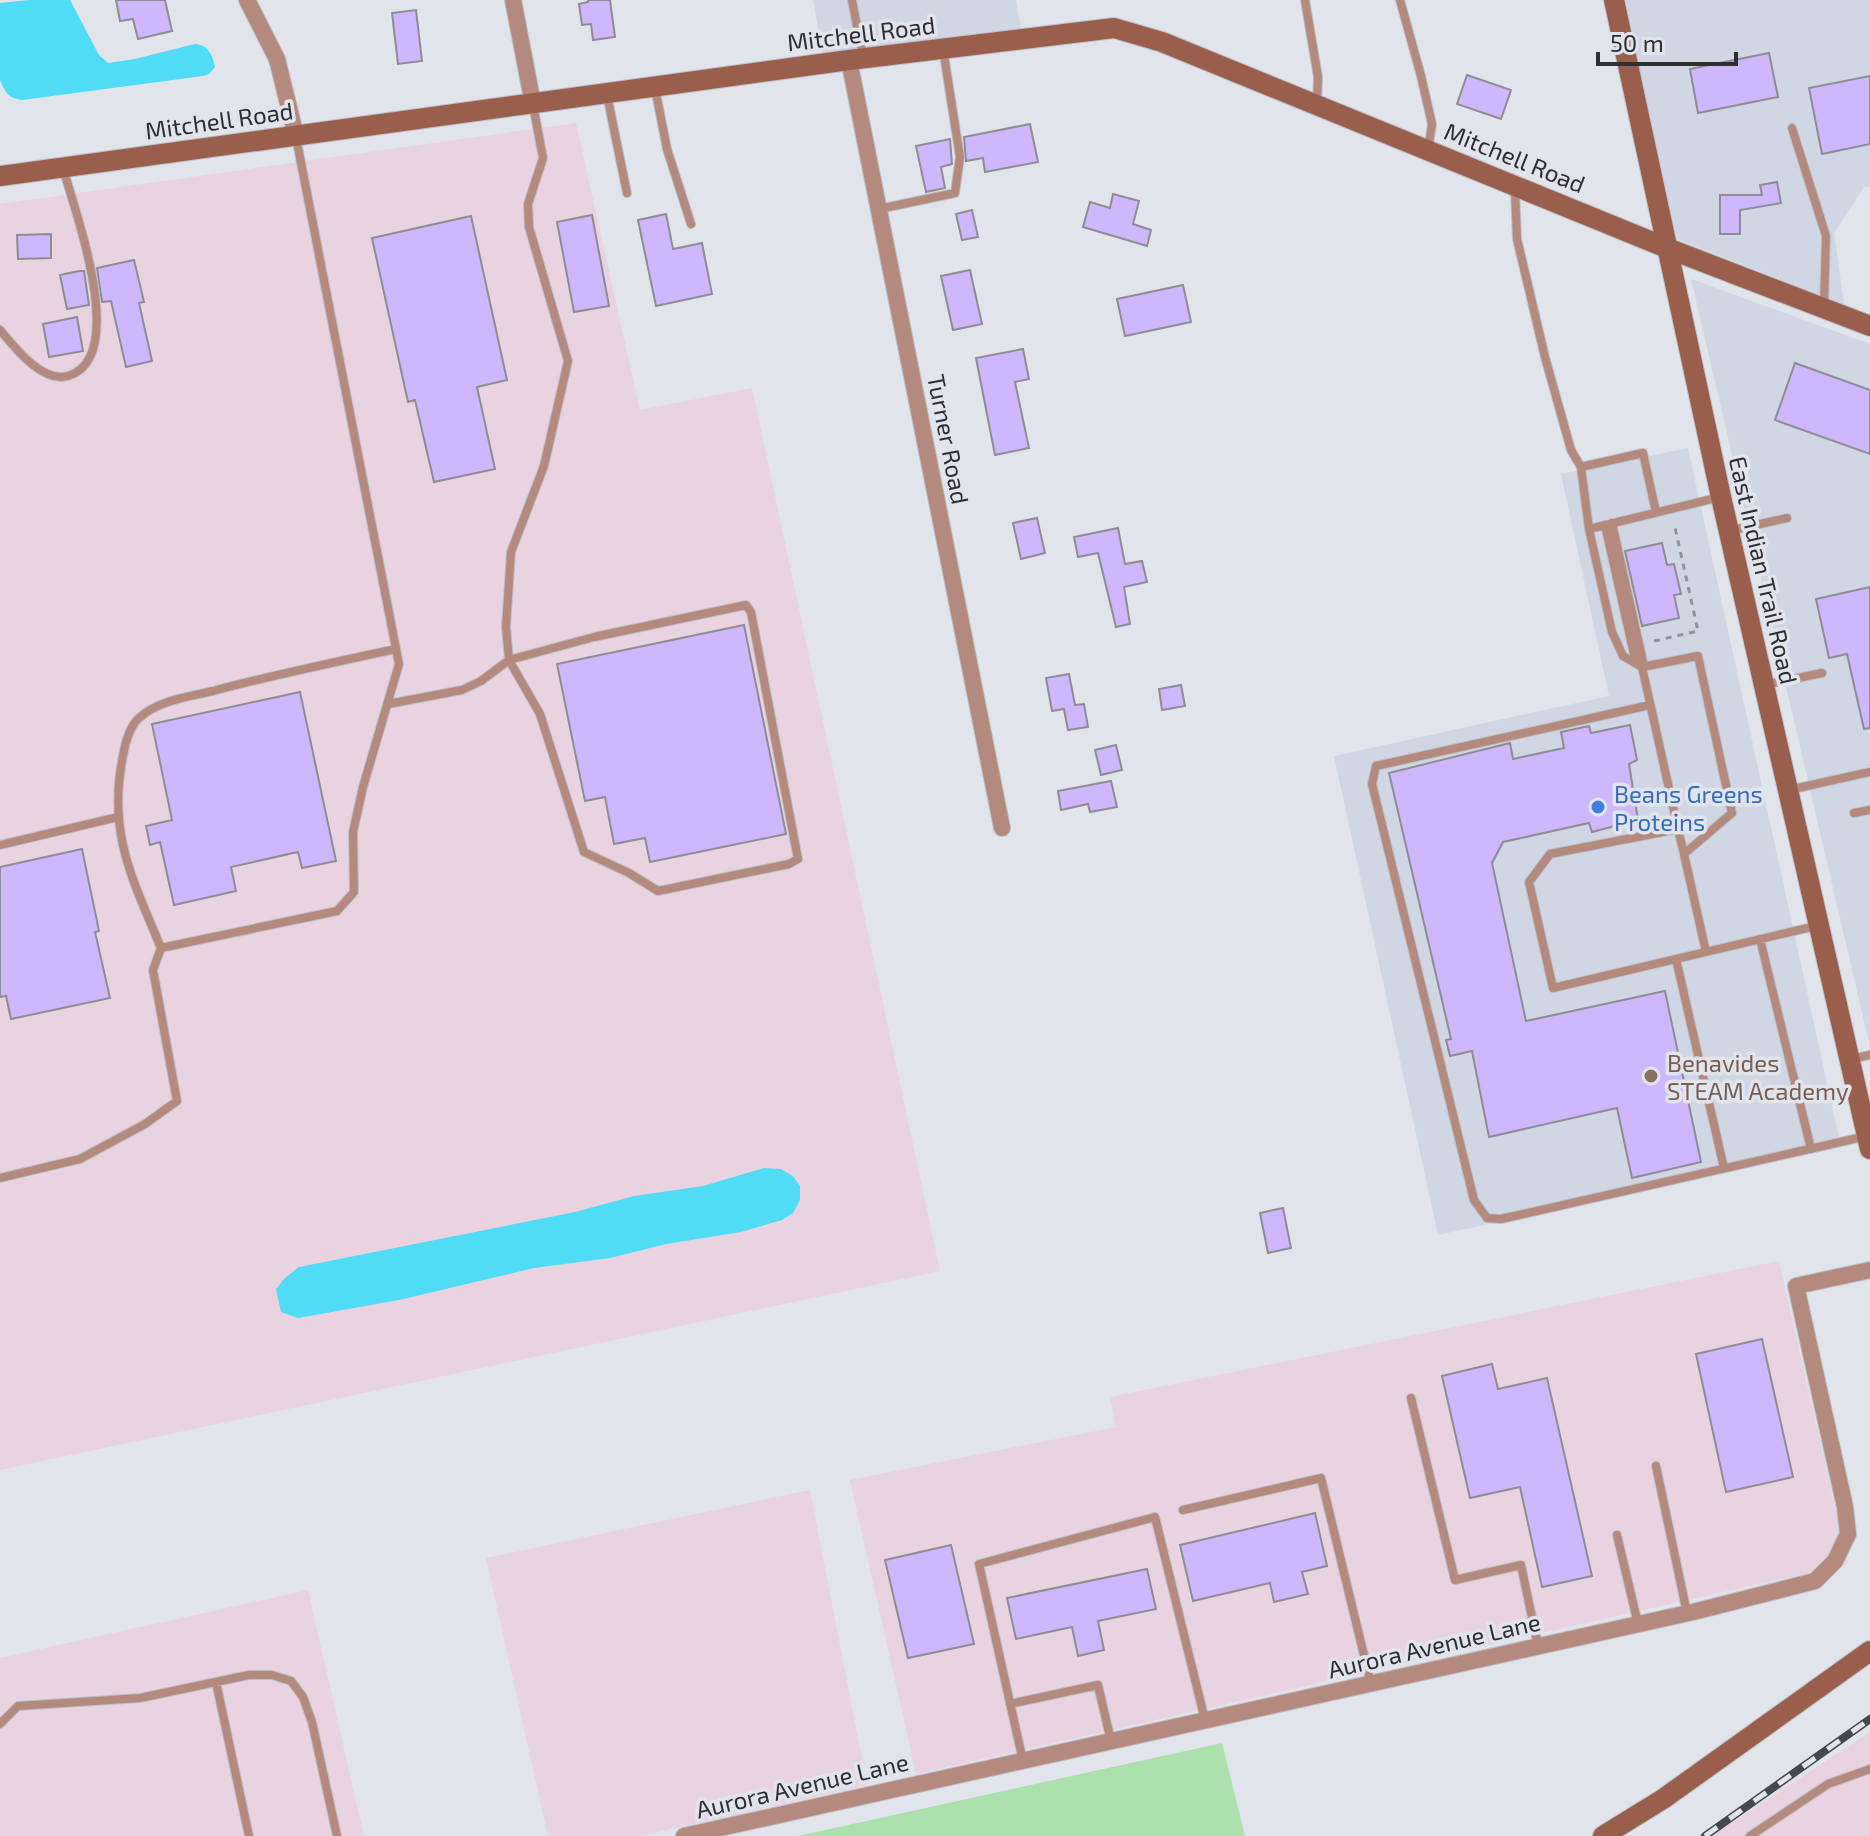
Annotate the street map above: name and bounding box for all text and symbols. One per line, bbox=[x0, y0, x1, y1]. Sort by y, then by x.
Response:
street label: Mitchell Road bbox=[785, 10, 937, 56]
scale bar bbox=[1598, 16, 1736, 66]
text: 50 m bbox=[1610, 28, 1664, 57]
street label: Mitchell Road bbox=[143, 95, 295, 145]
street label: Mitchell Road bbox=[1440, 116, 1590, 198]
street label: Turner Road bbox=[922, 372, 976, 506]
street label: East Indian Trail Road bbox=[1724, 453, 1804, 687]
place label: Beans Greens Proteins bbox=[1614, 779, 1763, 836]
marker: Beans Greens Proteins bbox=[1589, 798, 1607, 816]
place label: Benavides STEAM Academy bbox=[1667, 1048, 1849, 1105]
marker: Benavides STEAM Academy bbox=[1642, 1067, 1660, 1085]
street label: Aurora Avenue Lane bbox=[1325, 1606, 1543, 1684]
street label: Aurora Avenue Lane bbox=[693, 1746, 911, 1824]

